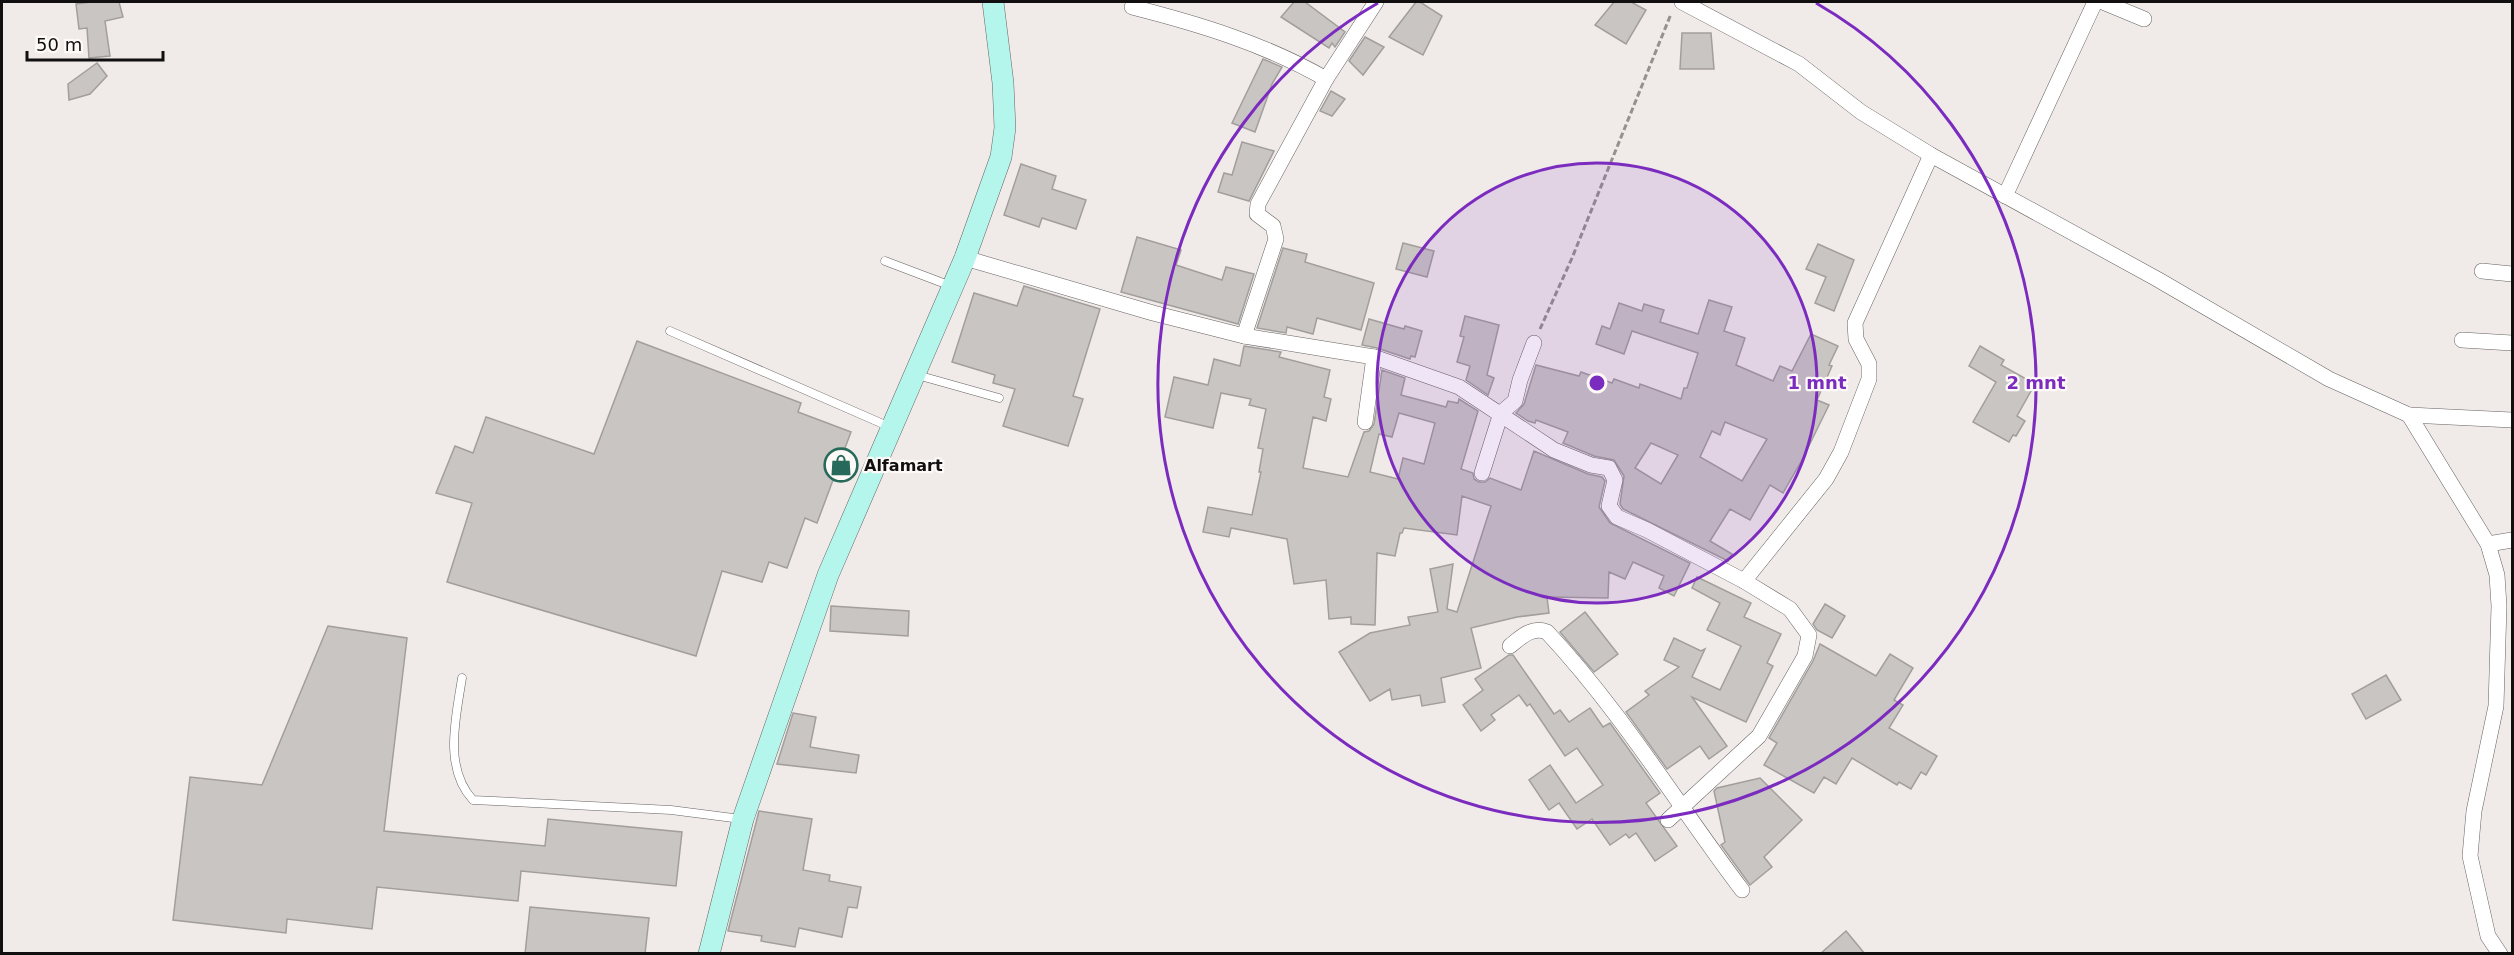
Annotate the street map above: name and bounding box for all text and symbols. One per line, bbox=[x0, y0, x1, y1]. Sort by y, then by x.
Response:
scale bar bbox=[27, 24, 164, 62]
text: 50 m bbox=[36, 34, 82, 55]
text: 1 mnt bbox=[1788, 372, 1847, 393]
text: 2 mnt bbox=[2007, 372, 2066, 393]
centre of rings bbox=[1587, 373, 1607, 393]
shop icon: Alfamart bbox=[823, 447, 859, 483]
place label: Alfamart bbox=[864, 456, 943, 475]

